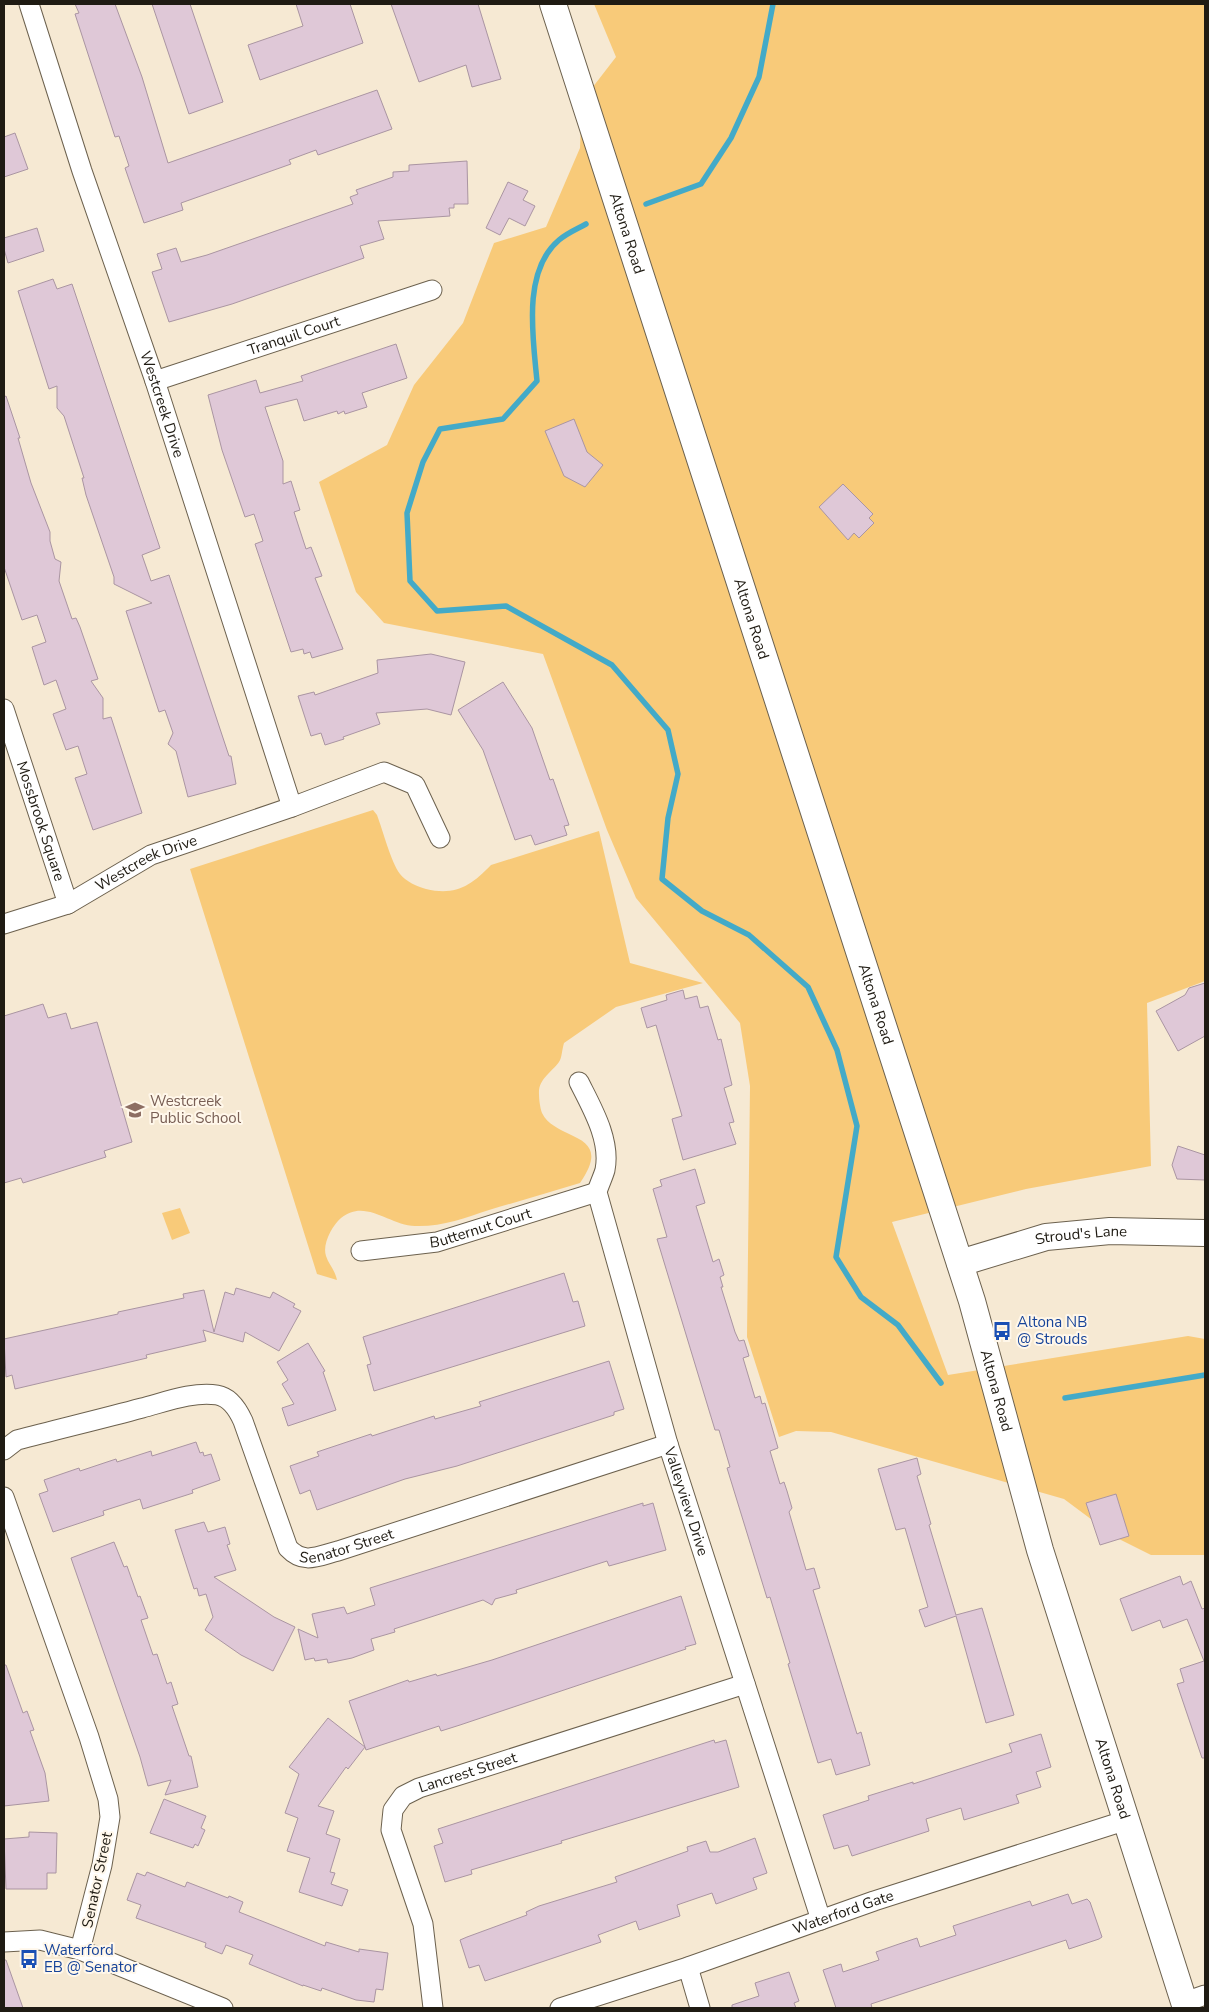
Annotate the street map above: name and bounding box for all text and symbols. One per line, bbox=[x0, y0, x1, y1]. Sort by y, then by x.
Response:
street label: Altona Road bbox=[605, 190, 650, 276]
street label: Tranquil Court bbox=[245, 311, 343, 360]
street label: Westcreek Drive bbox=[135, 348, 189, 460]
street label: Altona Road bbox=[729, 576, 774, 662]
street label: Mossbrook Square bbox=[12, 758, 70, 884]
street label: Westcreek Drive bbox=[92, 830, 200, 896]
street label: Altona Road bbox=[854, 961, 899, 1047]
place label: Westcreek Public School bbox=[150, 1091, 242, 1128]
school or university icon: Westcreek Public School bbox=[124, 1099, 146, 1121]
street label: Butternut Court bbox=[429, 1203, 534, 1253]
street label: Stroud's Lane bbox=[1033, 1221, 1127, 1250]
place label: Altona NB @ Strouds bbox=[1017, 1312, 1087, 1349]
bus stop icon: Altona NB @ Strouds bbox=[991, 1320, 1013, 1342]
street label: Altona Road bbox=[976, 1348, 1017, 1434]
street label: Valleyview Drive bbox=[659, 1443, 713, 1558]
street label: Senator Street bbox=[298, 1523, 397, 1568]
street label: Altona Road bbox=[1091, 1735, 1135, 1822]
street label: Lancrest Street bbox=[416, 1747, 520, 1798]
street label: Senator Street bbox=[77, 1830, 117, 1930]
street label: Waterford Gate bbox=[790, 1885, 896, 1939]
place label: Waterford EB @ Senator bbox=[44, 1940, 138, 1977]
bus stop icon: Waterford EB @ Senator bbox=[18, 1948, 40, 1970]

